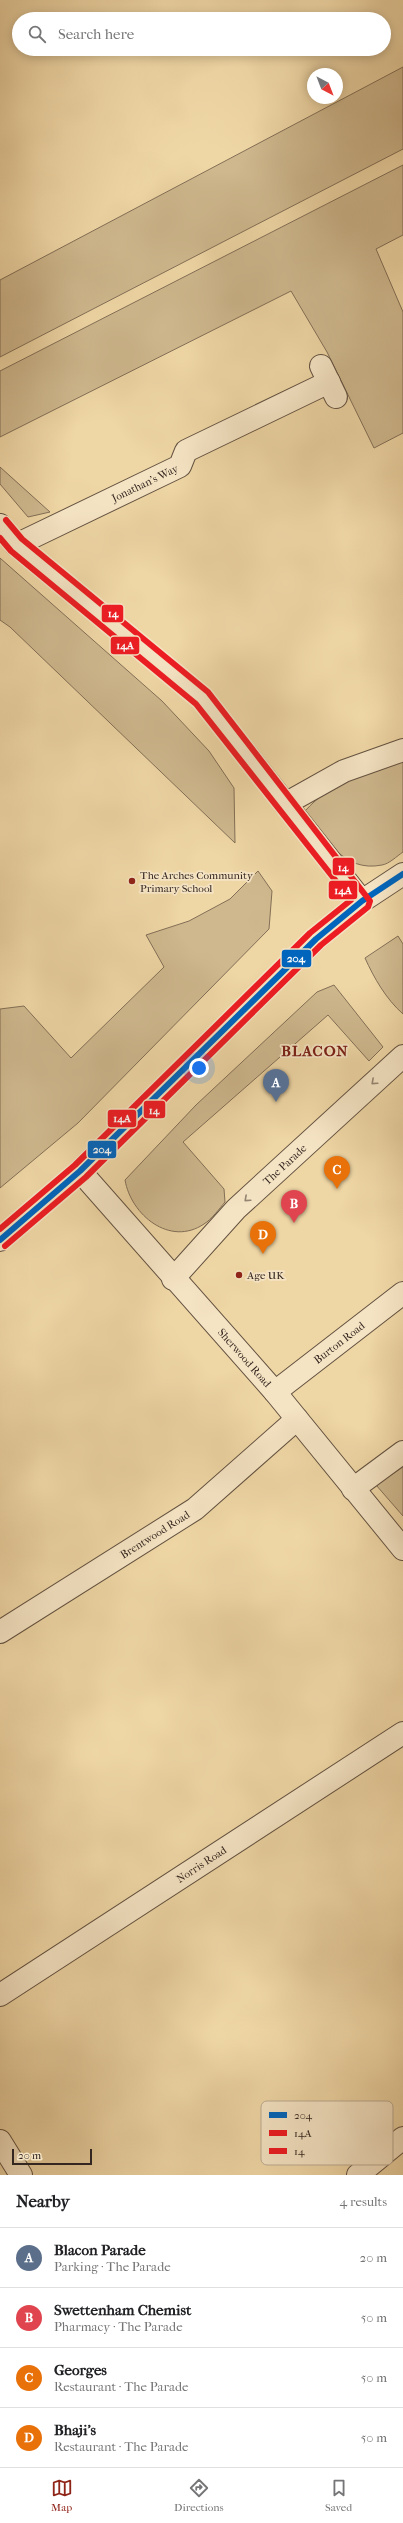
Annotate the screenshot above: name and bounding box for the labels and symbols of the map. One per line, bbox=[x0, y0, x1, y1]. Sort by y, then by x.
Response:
north arrow bbox=[307, 68, 343, 104]
street label: Jonathan's Way bbox=[109, 461, 181, 505]
line badge: 14 bbox=[101, 604, 124, 623]
text: 14 bbox=[108, 607, 119, 620]
line badge: 14A bbox=[110, 636, 140, 655]
text: 14A bbox=[116, 639, 135, 652]
line badge: 14 bbox=[332, 857, 355, 876]
text: 14 bbox=[338, 861, 349, 874]
place label: The Arches Community Primary School bbox=[140, 869, 254, 895]
marker: The Arches Community Primary School bbox=[127, 876, 137, 886]
line badge: 14A bbox=[328, 880, 358, 900]
text: 14A bbox=[334, 884, 353, 897]
line badge: 204 bbox=[281, 949, 312, 968]
text: 204 bbox=[287, 952, 306, 965]
district label: BLACON bbox=[281, 1042, 349, 1060]
your location bbox=[189, 1058, 209, 1078]
pin: A bbox=[263, 1069, 289, 1102]
one-way arrow bbox=[371, 1078, 379, 1085]
line badge: 14 bbox=[143, 1100, 166, 1119]
text: 14 bbox=[149, 1104, 160, 1117]
line badge: 14A bbox=[107, 1109, 137, 1128]
text: 14A bbox=[113, 1112, 132, 1125]
line badge: 204 bbox=[87, 1140, 117, 1159]
street label: The Parade bbox=[260, 1141, 309, 1188]
text: 204 bbox=[93, 1143, 112, 1156]
pin: C bbox=[324, 1156, 350, 1189]
pin: B bbox=[281, 1190, 307, 1223]
one-way arrow bbox=[244, 1194, 252, 1201]
pin: D bbox=[250, 1221, 276, 1254]
place label: Age UK bbox=[246, 1269, 285, 1282]
marker: Age UK bbox=[234, 1270, 244, 1280]
street label: Burton Road bbox=[311, 1318, 368, 1366]
street label: Sherwood Road bbox=[215, 1326, 275, 1391]
street label: Brentwood Road bbox=[118, 1507, 193, 1561]
street label: Norris Road bbox=[174, 1843, 230, 1885]
legend bbox=[261, 2101, 393, 2165]
text: 204 bbox=[294, 2109, 313, 2122]
text: 14A bbox=[294, 2127, 312, 2140]
text: 14 bbox=[294, 2145, 305, 2158]
scale bar bbox=[12, 2147, 92, 2166]

